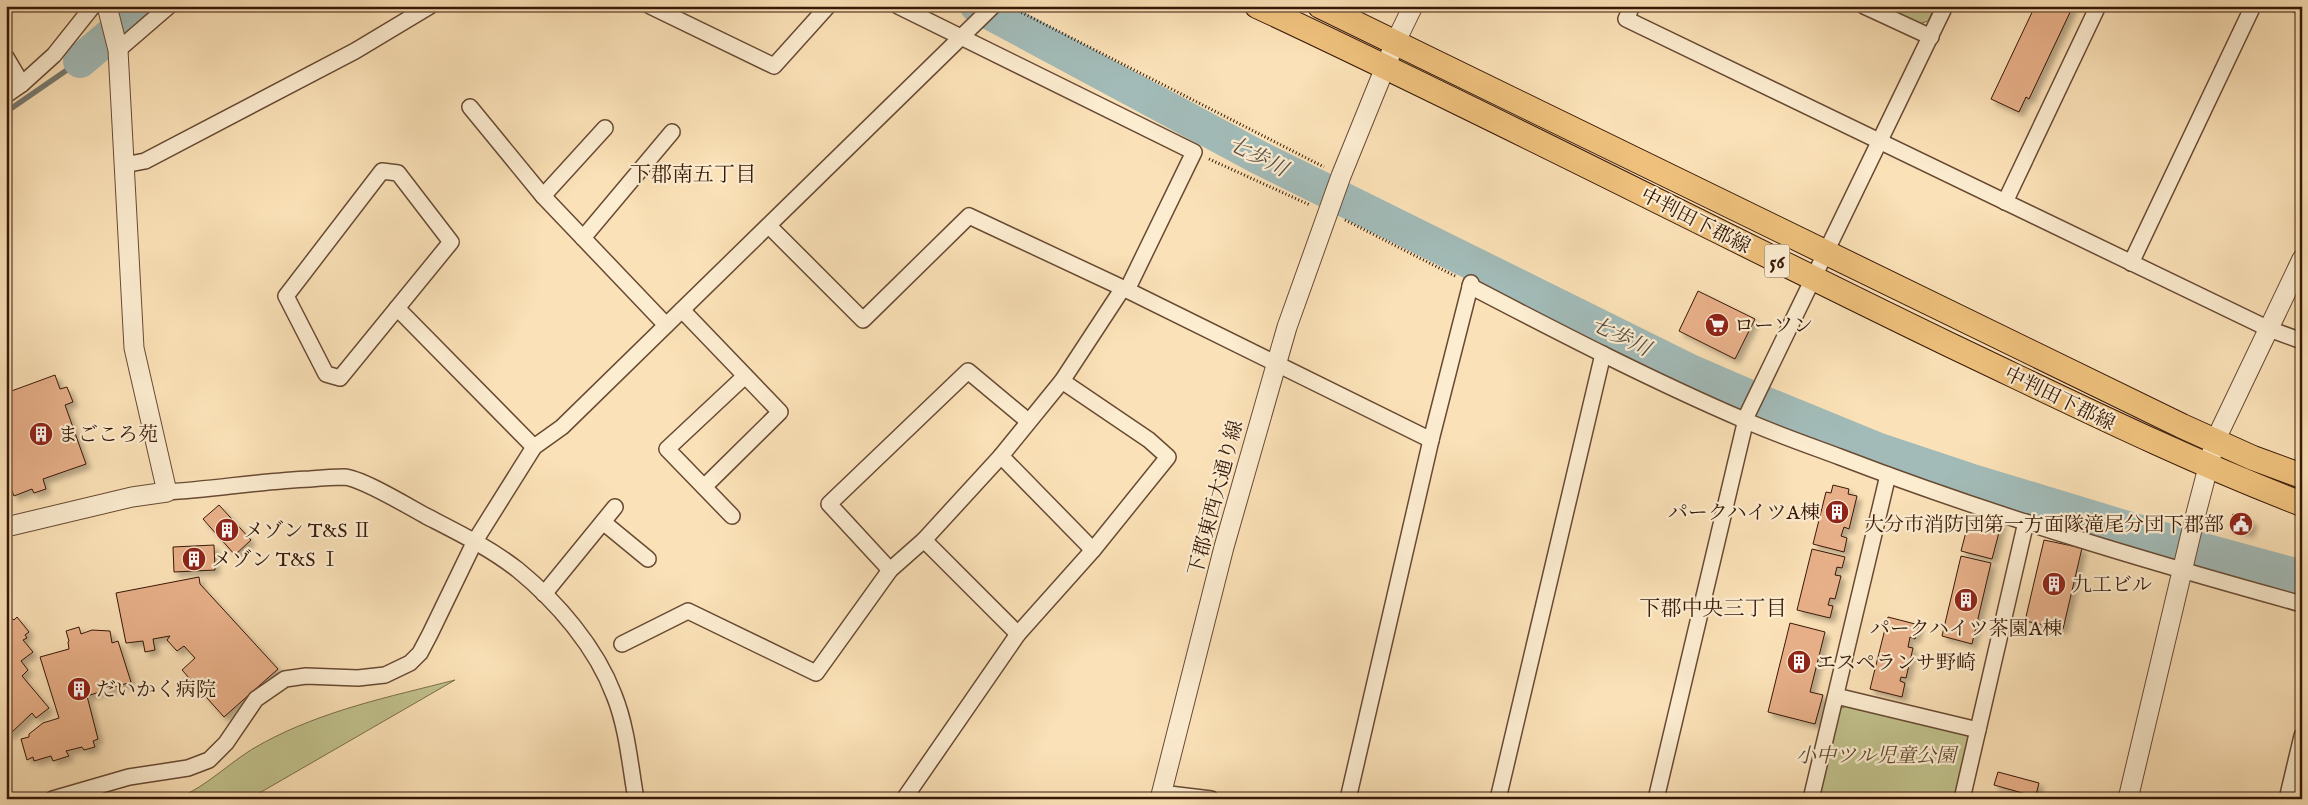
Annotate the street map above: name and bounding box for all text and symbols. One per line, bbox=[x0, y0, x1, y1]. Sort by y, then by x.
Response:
water label: 七歩川 bbox=[1223, 131, 1293, 185]
district label: 下郡南五丁目 bbox=[630, 162, 756, 189]
street label: 中判田下郡線 bbox=[1636, 183, 1754, 260]
road number: 56 bbox=[1764, 245, 1790, 278]
water label: 七歩川 bbox=[1586, 311, 1656, 364]
supermarket icon: ローソン bbox=[1704, 312, 1730, 338]
place label: ローソン bbox=[1734, 314, 1813, 339]
street label: 中判田下郡線 bbox=[2000, 362, 2119, 437]
street label: 下郡東西大通り線 bbox=[1184, 418, 1249, 579]
building icon: まごころ苑 bbox=[28, 421, 54, 447]
place label: まごころ苑 bbox=[58, 423, 158, 448]
building icon: パークハイツA棟 bbox=[1824, 499, 1850, 525]
place label: パークハイツA棟 bbox=[1668, 501, 1820, 526]
public building icon: 大分市消防団第一方面隊滝尾分団下郡部 bbox=[2228, 511, 2254, 537]
place label: 大分市消防団第一方面隊滝尾分団下郡部 bbox=[1864, 513, 2224, 538]
building icon: メゾン T&S Ⅱ bbox=[214, 517, 240, 543]
place label: メゾン T&S Ⅱ bbox=[244, 519, 372, 544]
building icon: メゾン T&S Ⅰ bbox=[181, 546, 207, 572]
place label: メゾン T&S Ⅰ bbox=[212, 548, 340, 573]
building icon: 九工ビル bbox=[2041, 571, 2067, 597]
place label: 九工ビル bbox=[2072, 573, 2152, 598]
building icon: パークハイツ茶園A棟 bbox=[1953, 587, 1979, 613]
district label: 下郡中央三丁目 bbox=[1640, 596, 1787, 623]
place label: パークハイツ茶園A棟 bbox=[1870, 617, 2062, 642]
building icon: エスペランサ野崎 bbox=[1786, 649, 1812, 675]
place label: エスペランサ野崎 bbox=[1816, 651, 1976, 676]
building icon: だいかく病院 bbox=[66, 676, 92, 702]
place label: だいかく病院 bbox=[96, 678, 216, 703]
park label: 小中ツル児童公園 bbox=[1796, 744, 1959, 769]

